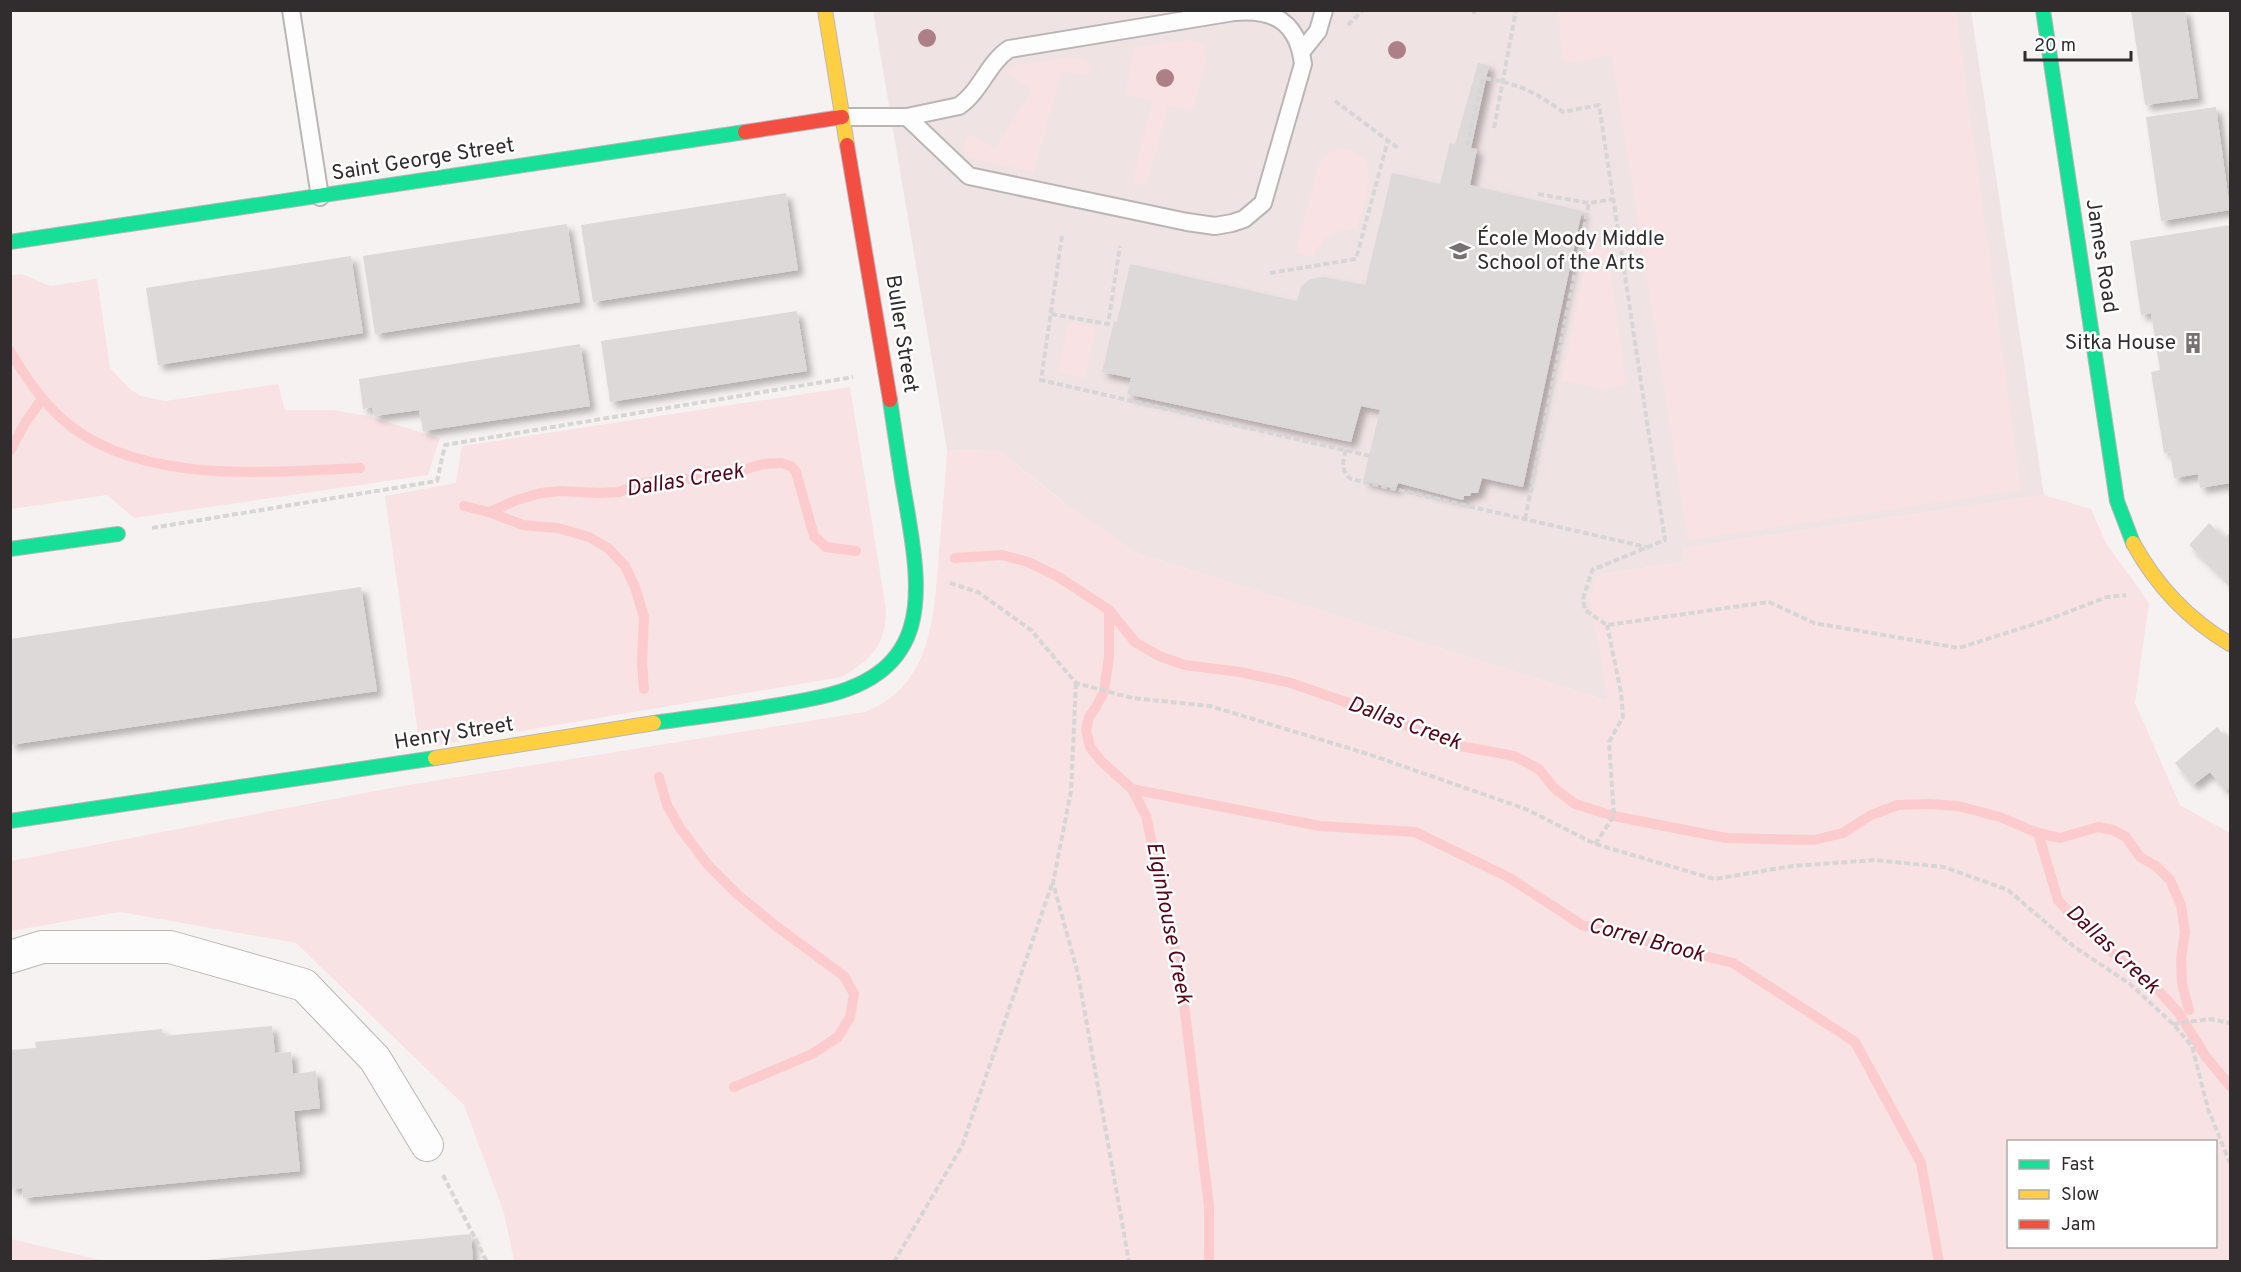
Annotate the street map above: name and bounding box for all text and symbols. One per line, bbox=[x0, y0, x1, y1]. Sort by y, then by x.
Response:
scale bar bbox=[2025, 24, 2132, 62]
text: 20 m bbox=[2034, 35, 2076, 58]
street label: Saint George Street bbox=[330, 132, 516, 188]
street label: James Road bbox=[2079, 197, 2123, 315]
place label: École Moody Middle School of the Arts bbox=[1477, 225, 1664, 277]
school or university icon: École Moody Middle School of the Arts bbox=[1448, 239, 1472, 263]
street label: Buller Street bbox=[878, 273, 924, 395]
place label: Sitka House bbox=[2065, 330, 2176, 357]
building icon: Sitka House bbox=[2181, 331, 2205, 355]
water label: Dallas Creek bbox=[624, 458, 747, 504]
water label: Dallas Creek bbox=[1344, 691, 1465, 757]
street label: Henry Street bbox=[392, 711, 516, 757]
water label: Elginhouse Creek bbox=[1139, 840, 1197, 1007]
water label: Dallas Creek bbox=[2059, 900, 2165, 1001]
water label: Correl Brook bbox=[1585, 913, 1708, 970]
legend bbox=[2007, 1140, 2217, 1248]
text: Fast bbox=[2061, 1154, 2094, 1177]
text: Slow bbox=[2061, 1184, 2099, 1207]
text: Jam bbox=[2061, 1214, 2096, 1237]

